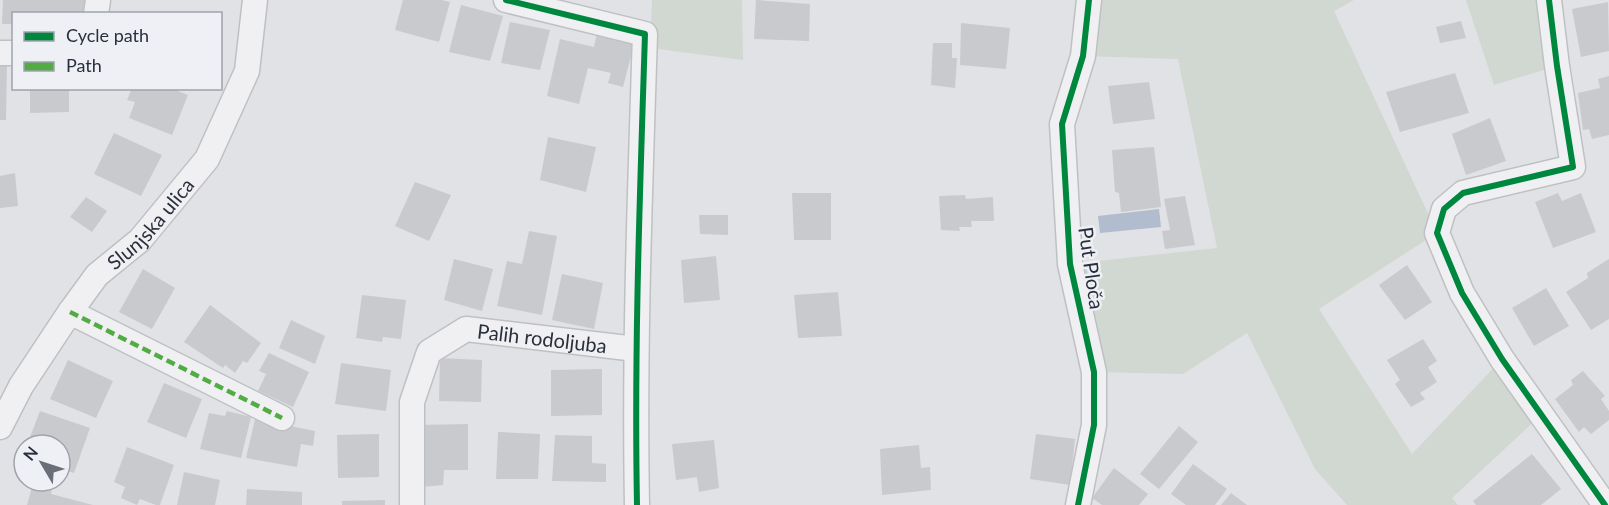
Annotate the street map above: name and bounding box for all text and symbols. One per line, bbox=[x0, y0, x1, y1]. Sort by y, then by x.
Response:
legend bbox=[12, 12, 222, 90]
text: Cycle path bbox=[66, 24, 149, 46]
text: Path bbox=[66, 54, 102, 76]
street label: Slunjska ulica bbox=[102, 173, 199, 274]
street label: Put Ploča bbox=[1074, 225, 1110, 311]
street label: Palih rodoljuba bbox=[476, 318, 608, 357]
north arrow bbox=[12, 433, 72, 493]
text: N bbox=[19, 442, 41, 464]

